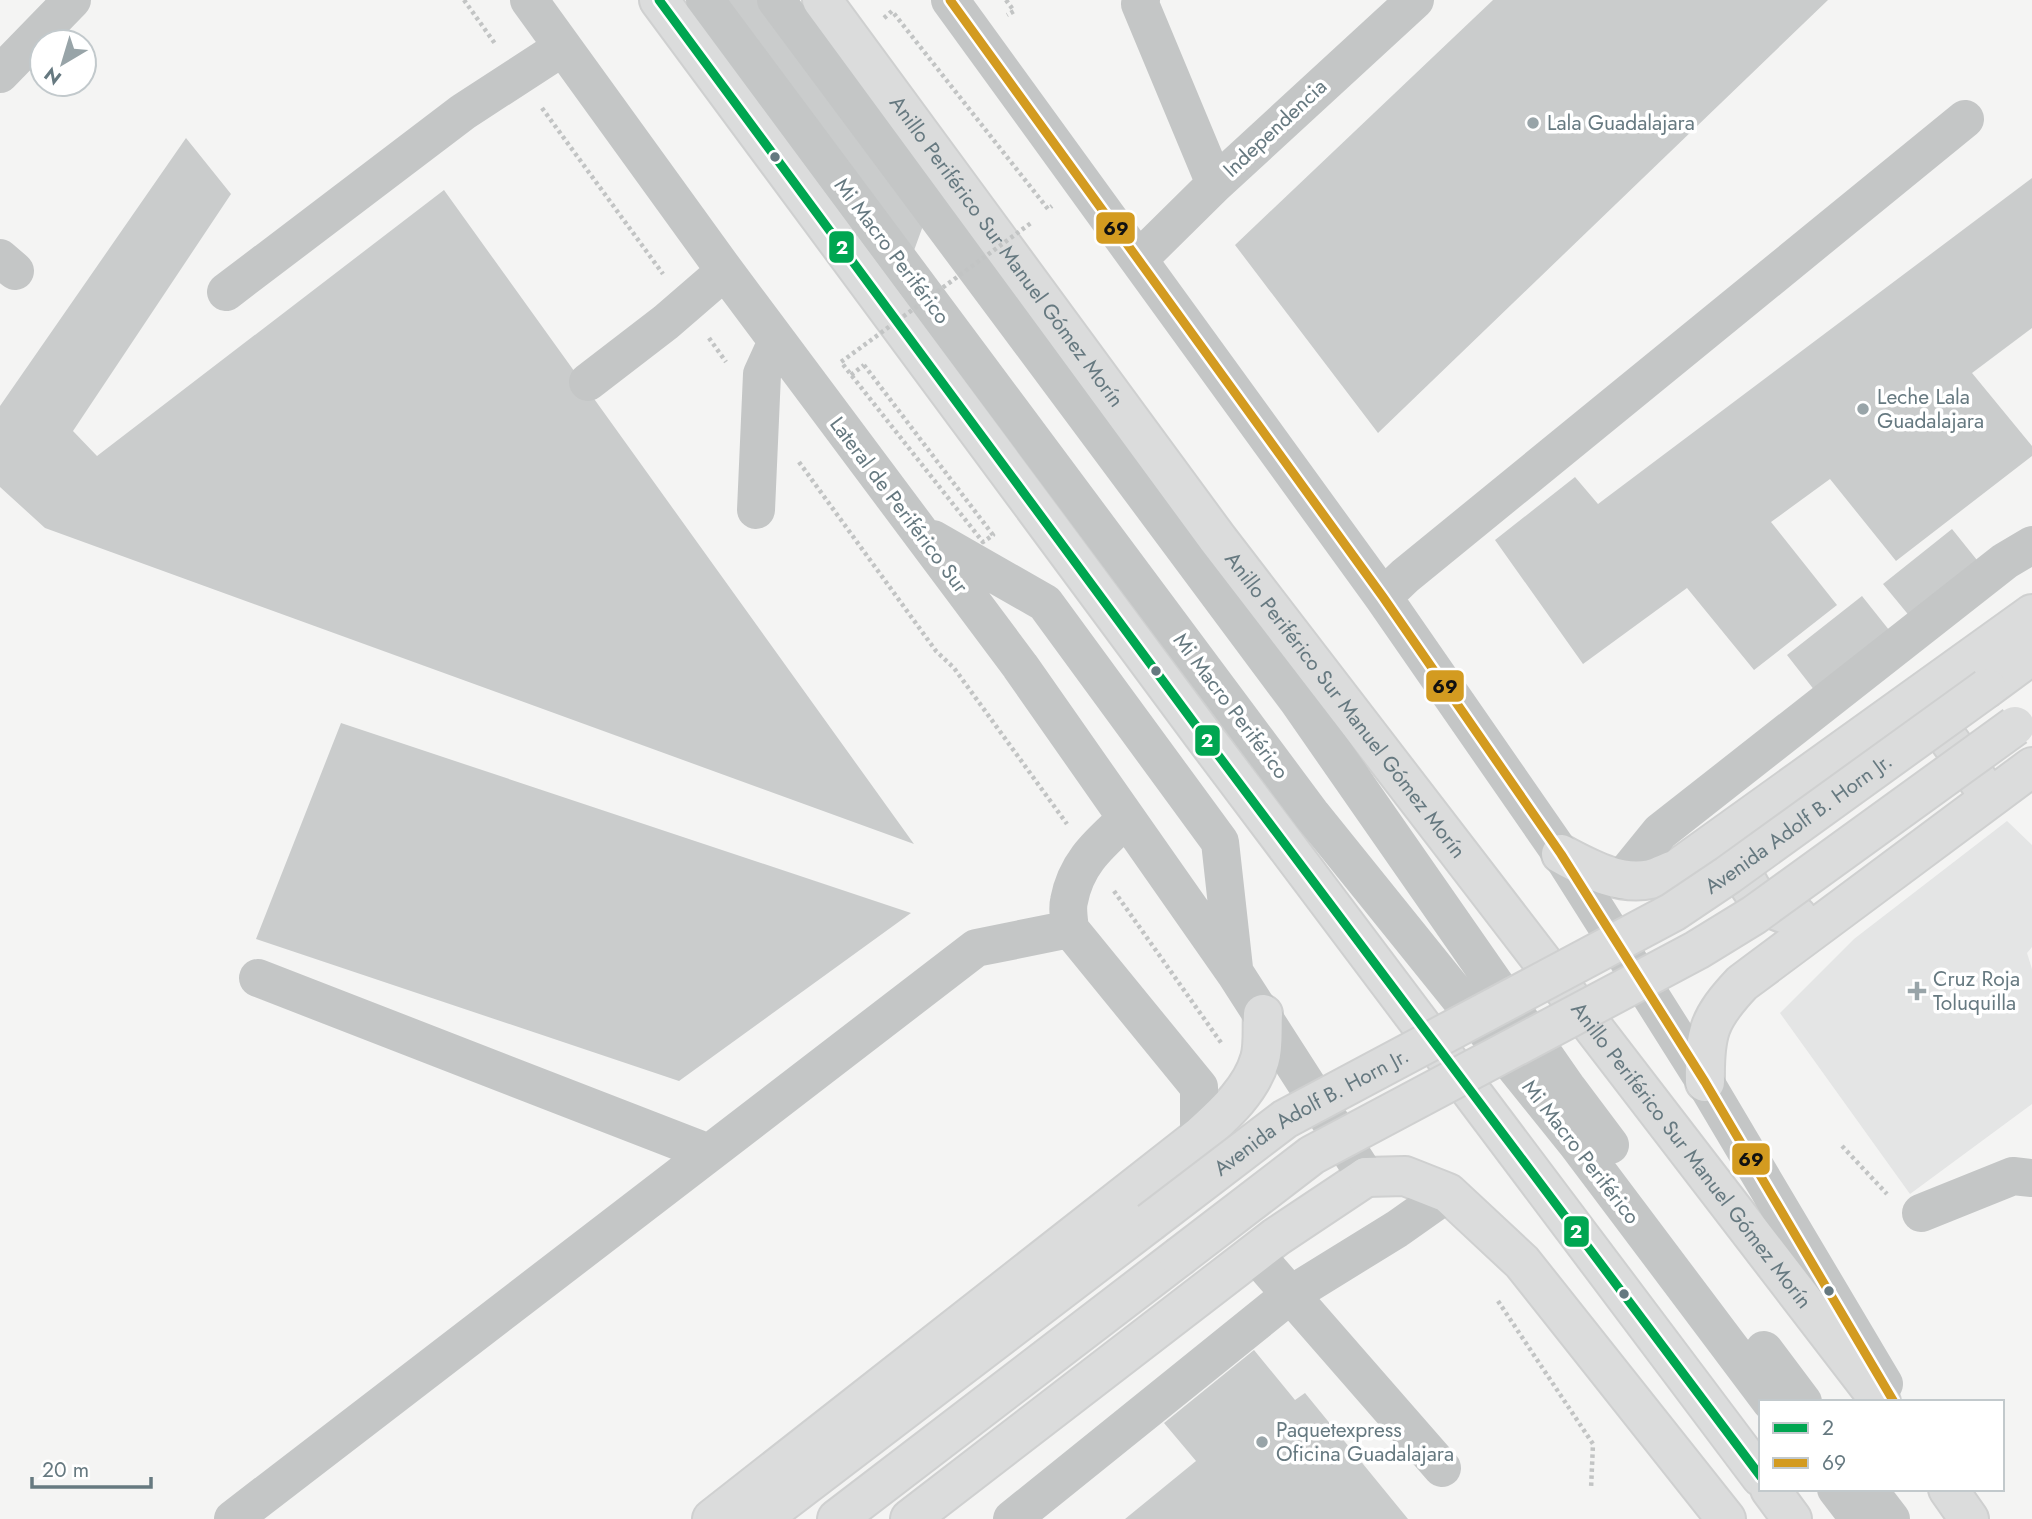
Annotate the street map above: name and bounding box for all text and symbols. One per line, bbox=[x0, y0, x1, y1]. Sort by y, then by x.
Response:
north arrow bbox=[28, 28, 98, 98]
text: N bbox=[39, 61, 67, 91]
street label: Independencia bbox=[1216, 72, 1334, 184]
street label: Anillo Periférico Sur Manuel Gómez Morín bbox=[882, 90, 1131, 413]
place label: Lala Guadalajara bbox=[1547, 108, 1695, 138]
marker: Lala Guadalajara bbox=[1525, 115, 1541, 131]
unlabelled marker bbox=[768, 150, 782, 164]
street label: Mi Macro Periférico bbox=[827, 172, 957, 330]
line badge: 69 bbox=[1095, 211, 1136, 245]
text: 69 bbox=[1103, 215, 1129, 242]
line badge: 2 bbox=[828, 230, 855, 264]
text: 2 bbox=[836, 234, 848, 261]
place label: Leche Lala Guadalajara bbox=[1877, 382, 1984, 436]
marker: Leche Lala Guadalajara bbox=[1855, 401, 1871, 417]
street label: Lateral de Periférico Sur bbox=[823, 410, 976, 600]
street label: Anillo Periférico Sur Manuel Gómez Morín bbox=[1218, 545, 1473, 865]
street label: Mi Macro Periférico bbox=[1166, 627, 1296, 785]
unlabelled marker bbox=[1149, 664, 1163, 678]
line badge: 69 bbox=[1425, 669, 1465, 703]
text: 69 bbox=[1432, 673, 1458, 700]
line badge: 2 bbox=[1194, 724, 1221, 757]
text: 2 bbox=[1201, 727, 1213, 754]
street label: Avenida Adolf B. Horn Jr. bbox=[1699, 746, 1898, 901]
place label: Cruz Roja Toluquilla bbox=[1933, 964, 2020, 1018]
marker: Cruz Roja Toluquilla bbox=[1907, 981, 1927, 1001]
street label: Anillo Periférico Sur Manuel Gómez Morín bbox=[1564, 996, 1819, 1315]
street label: Avenida Adolf B. Horn Jr. bbox=[1208, 1041, 1414, 1183]
street label: Mi Macro Periférico bbox=[1515, 1073, 1647, 1231]
line badge: 69 bbox=[1731, 1142, 1771, 1176]
text: 69 bbox=[1738, 1146, 1764, 1173]
line badge: 2 bbox=[1563, 1215, 1590, 1248]
text: 2 bbox=[1570, 1218, 1582, 1245]
unlabelled marker bbox=[1822, 1284, 1836, 1298]
unlabelled marker bbox=[1617, 1287, 1631, 1301]
legend bbox=[1759, 1400, 2004, 1491]
text: 2 bbox=[1822, 1413, 1834, 1443]
place label: Paquetexpress Oficina Guadalajara bbox=[1276, 1415, 1454, 1469]
marker: Paquetexpress Oficina Guadalajara bbox=[1254, 1434, 1270, 1450]
scale bar bbox=[32, 1446, 150, 1490]
text: 69 bbox=[1822, 1448, 1846, 1478]
text: 20 m bbox=[42, 1455, 89, 1485]

